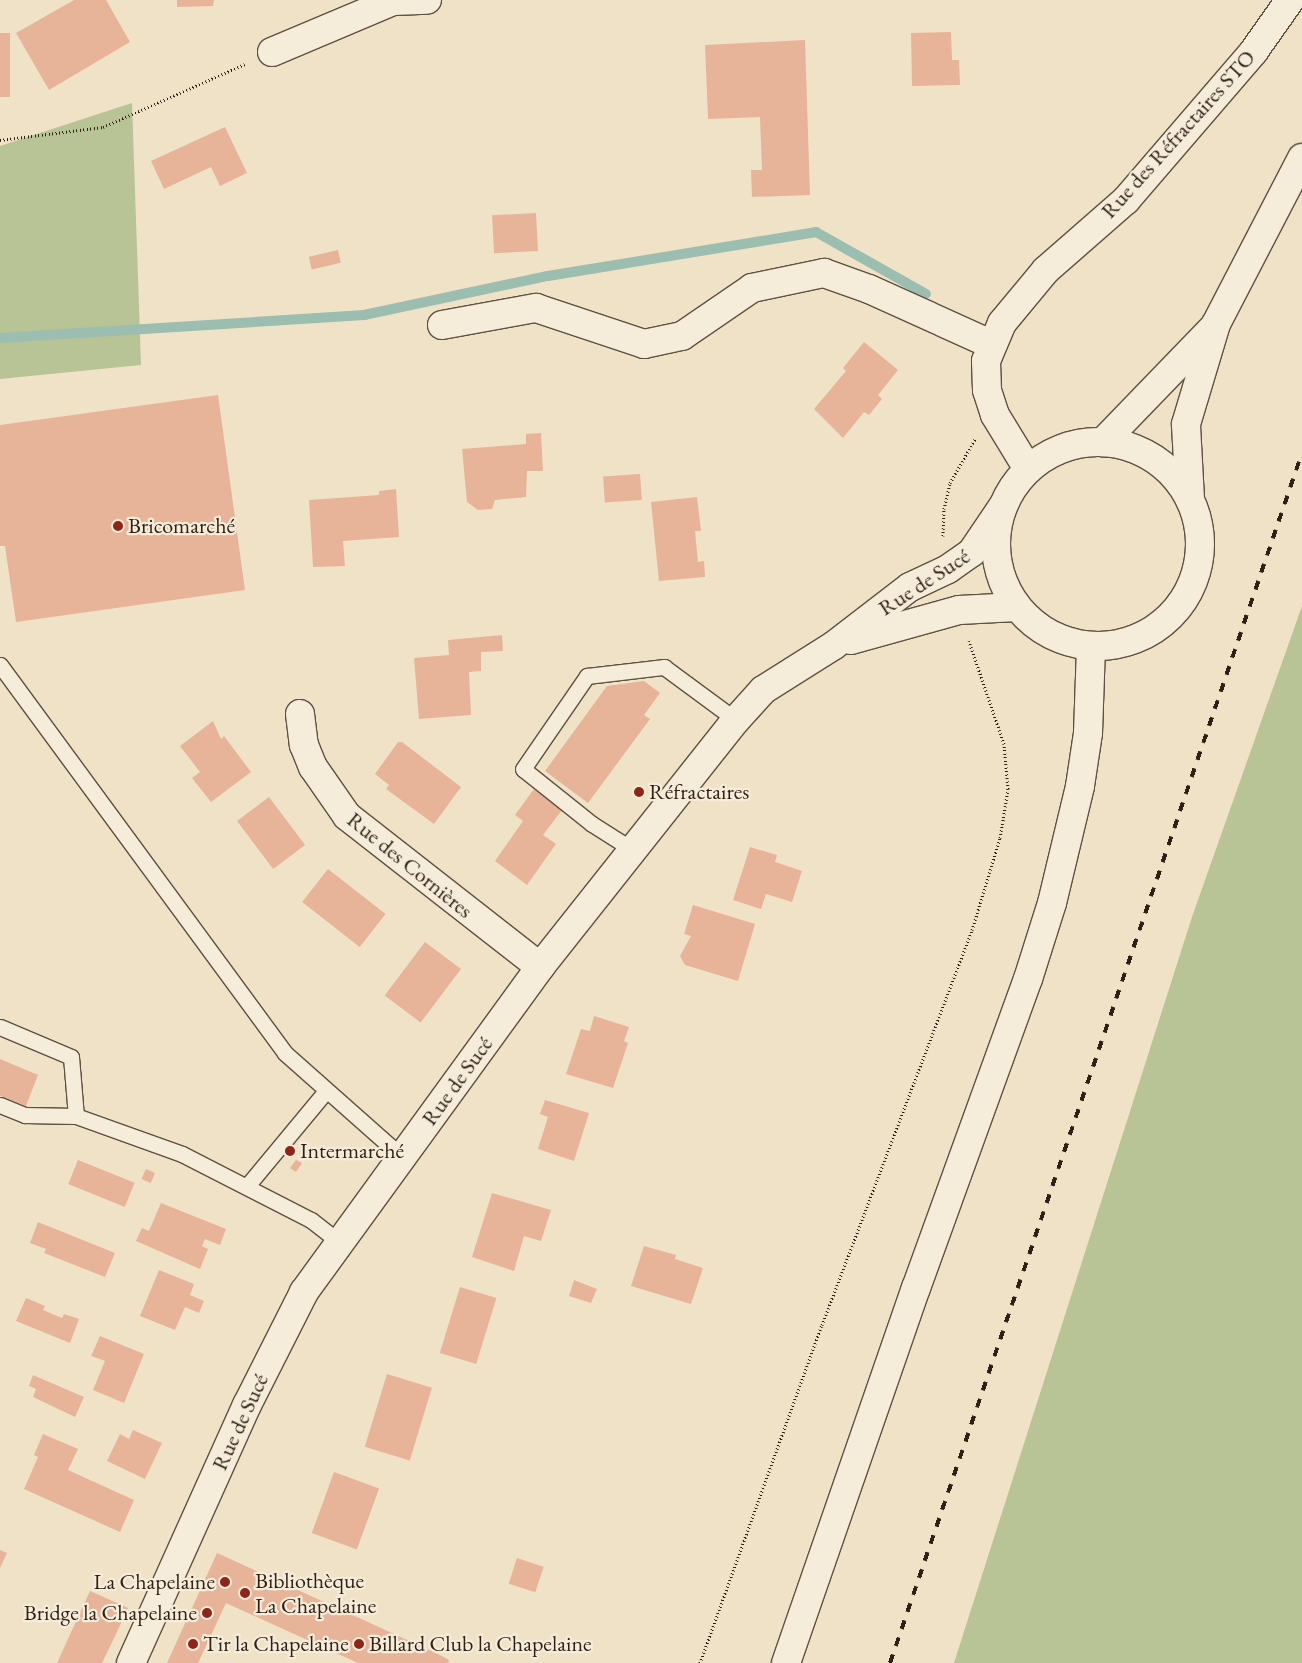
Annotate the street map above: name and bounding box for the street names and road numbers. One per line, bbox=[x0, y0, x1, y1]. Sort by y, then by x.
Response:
street label: Rue des Réfractaires STO bbox=[1095, 44, 1261, 224]
street label: Rue de Sucé bbox=[873, 543, 975, 621]
street label: Rue des Cornières bbox=[342, 806, 478, 924]
street label: Rue de Sucé bbox=[416, 1031, 498, 1131]
street label: Rue de Sucé bbox=[206, 1370, 274, 1474]

